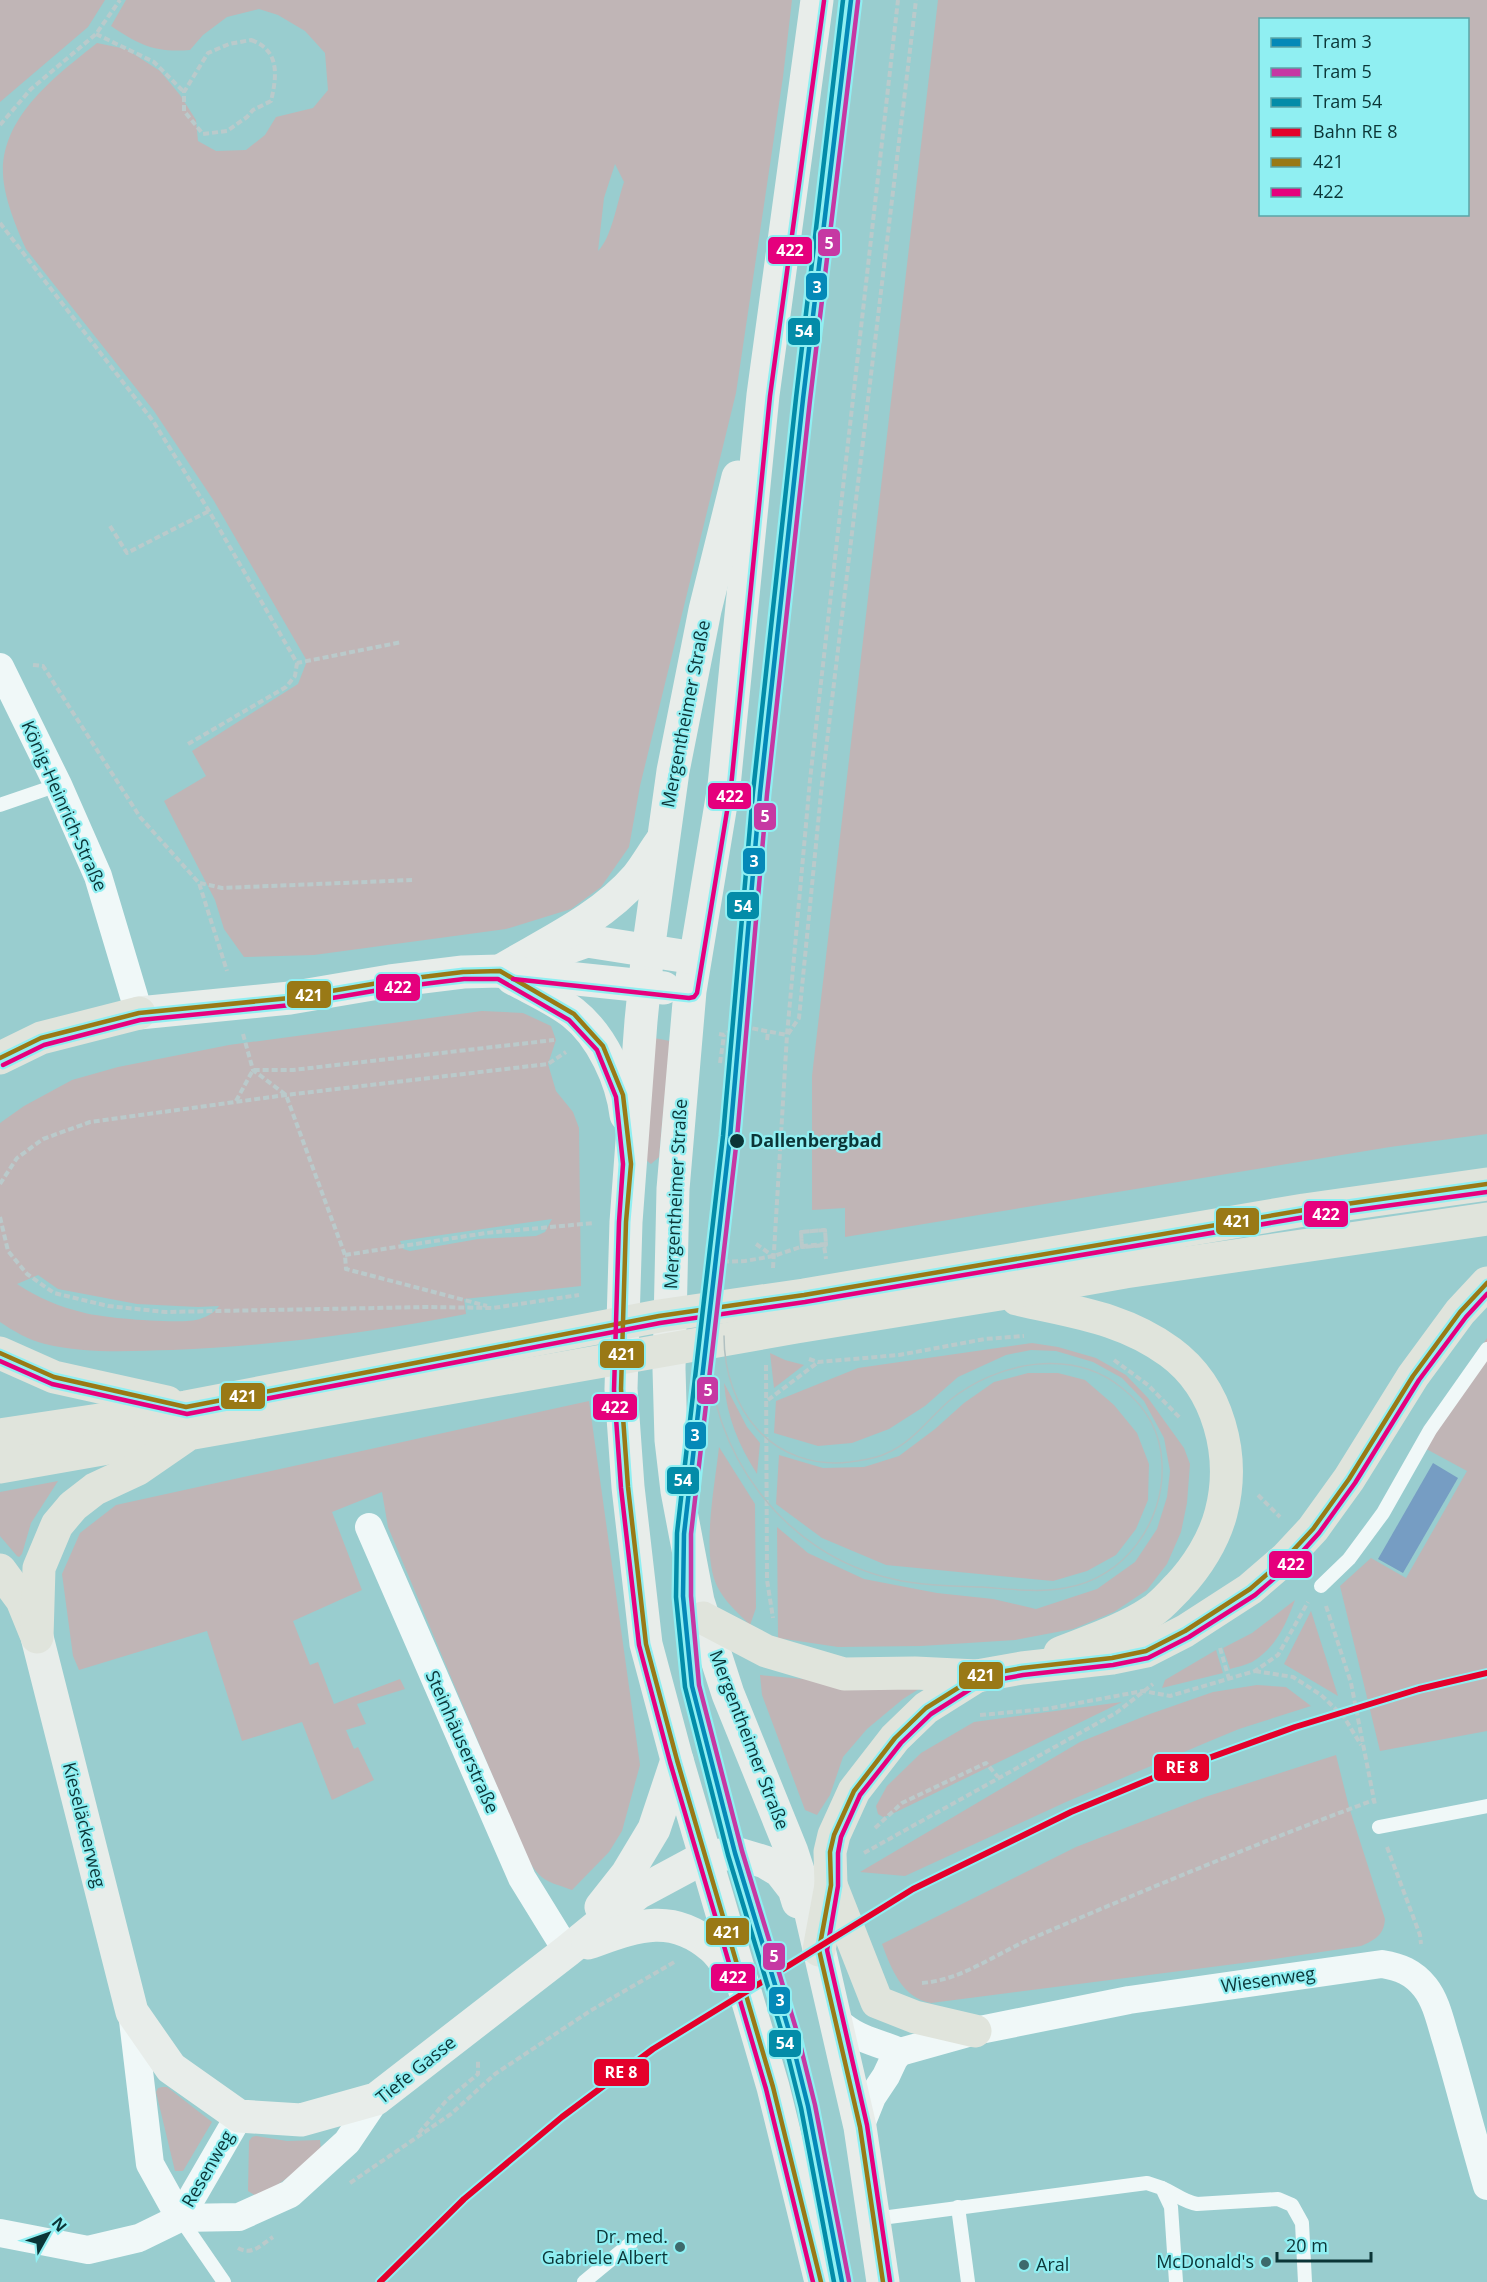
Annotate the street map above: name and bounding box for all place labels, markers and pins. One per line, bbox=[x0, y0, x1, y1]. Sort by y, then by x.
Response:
place label: Dallenbergbad bbox=[750, 1128, 882, 1152]
marker: Dallenbergbad bbox=[728, 1132, 746, 1150]
place label: Dr. med. Gabriele Albert bbox=[542, 2224, 668, 2269]
marker: Dr. med. Gabriele Albert bbox=[673, 2240, 687, 2254]
place label: McDonald's bbox=[1156, 2249, 1254, 2273]
place label: Aral bbox=[1036, 2252, 1069, 2276]
marker: McDonald's bbox=[1259, 2255, 1273, 2269]
marker: Aral bbox=[1017, 2258, 1031, 2272]

